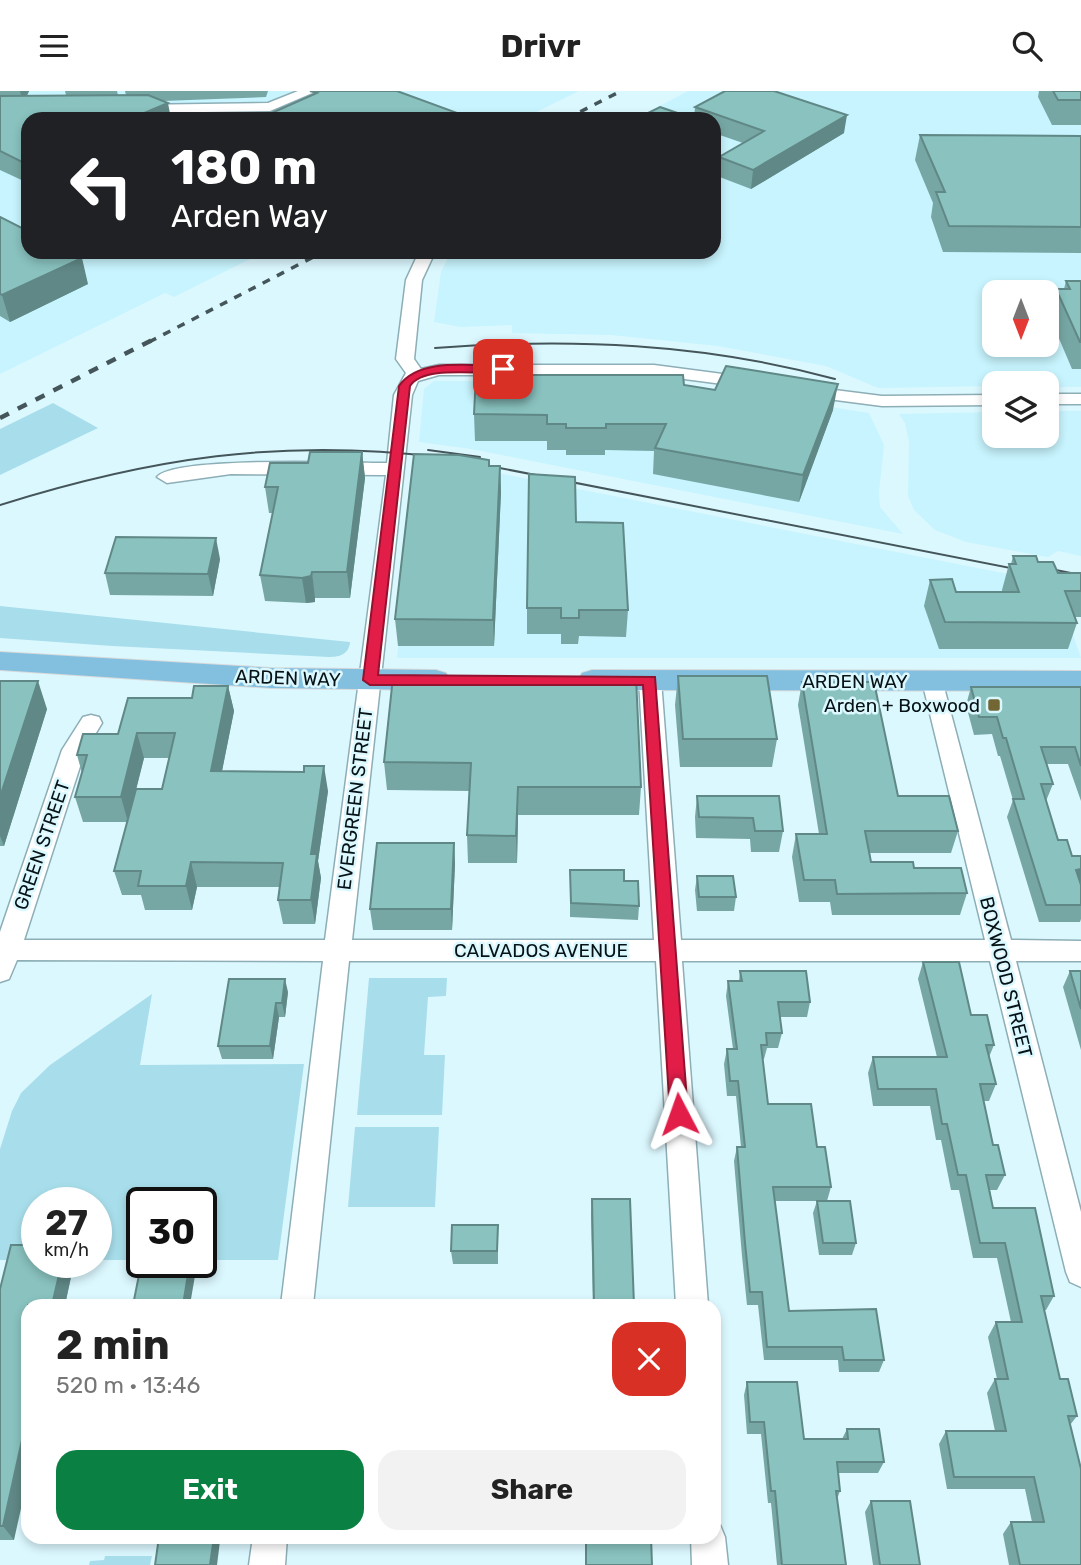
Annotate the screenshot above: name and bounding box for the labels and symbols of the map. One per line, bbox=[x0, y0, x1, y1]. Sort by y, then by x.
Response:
north arrow bbox=[982, 280, 1059, 357]
pin bbox=[473, 339, 533, 399]
street label: ARDEN WAY bbox=[235, 665, 341, 691]
street label: ARDEN WAY bbox=[802, 670, 908, 693]
place label: Arden + Boxwood bbox=[824, 694, 980, 717]
marker: Arden + Boxwood bbox=[986, 697, 1002, 713]
street label: EVERGREEN STREET bbox=[332, 707, 378, 891]
street label: GREEN STREET bbox=[9, 777, 75, 913]
street label: BOXWOOD STREET bbox=[975, 894, 1037, 1060]
street label: CALVADOS AVENUE bbox=[454, 939, 628, 962]
position arrow bbox=[642, 1077, 716, 1151]
speed limit sign: 30 bbox=[126, 1187, 217, 1278]

